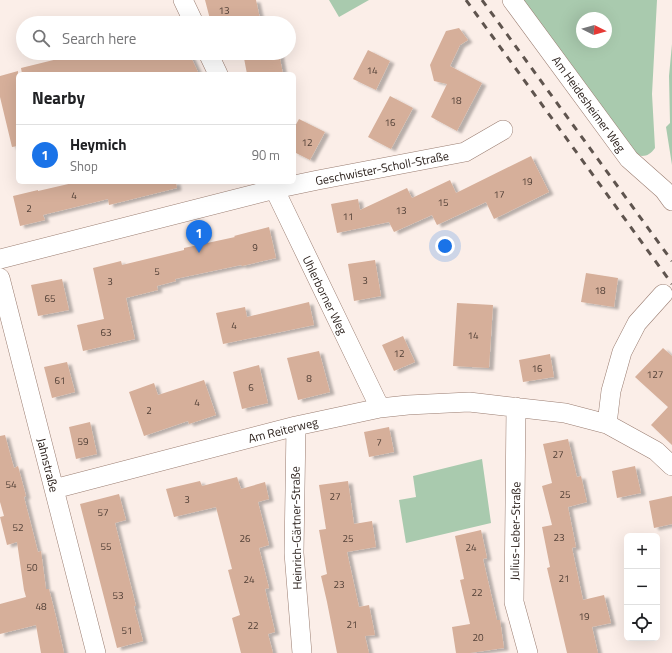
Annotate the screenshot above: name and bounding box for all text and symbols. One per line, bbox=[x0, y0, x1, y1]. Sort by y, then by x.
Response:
house number: 13 bbox=[218, 3, 230, 18]
north arrow bbox=[576, 12, 612, 48]
search box bbox=[16, 16, 296, 60]
icon: search bbox=[30, 27, 52, 49]
text: Search here bbox=[62, 27, 136, 50]
street label: Am Heidesheimer Weg bbox=[547, 52, 631, 156]
house number: 14 bbox=[366, 63, 378, 78]
text: Nearby bbox=[32, 85, 85, 111]
house number: 18 bbox=[450, 93, 462, 108]
house number: 16 bbox=[384, 115, 396, 130]
text: Heymich bbox=[70, 133, 127, 156]
house number: 12 bbox=[301, 135, 313, 150]
text: 1 bbox=[41, 145, 49, 165]
text: 90 m bbox=[252, 145, 280, 165]
street label: Geschwister-Scholl-Straße bbox=[314, 146, 450, 190]
text: Shop bbox=[70, 156, 98, 176]
house number: 19 bbox=[521, 174, 533, 189]
house number: 17 bbox=[493, 187, 505, 202]
house number: 4 bbox=[71, 188, 77, 203]
house number: 15 bbox=[437, 195, 449, 210]
house number: 2 bbox=[26, 201, 32, 216]
house number: 13 bbox=[395, 203, 407, 218]
house number: 11 bbox=[342, 209, 354, 224]
pin: 1 bbox=[186, 220, 212, 253]
your location bbox=[435, 236, 455, 256]
house number: 9 bbox=[252, 240, 258, 255]
street label: Uhlerborner Weg bbox=[298, 252, 352, 338]
house number: 5 bbox=[154, 264, 160, 279]
house number: 3 bbox=[362, 273, 368, 288]
house number: 3 bbox=[107, 274, 113, 289]
house number: 18 bbox=[594, 283, 606, 298]
house number: 65 bbox=[44, 291, 56, 306]
house number: 4 bbox=[231, 318, 237, 333]
house number: 63 bbox=[100, 325, 112, 340]
house number: 14 bbox=[467, 328, 479, 343]
house number: 12 bbox=[393, 346, 405, 361]
house number: 16 bbox=[531, 361, 543, 376]
house number: 127 bbox=[647, 367, 663, 382]
house number: 8 bbox=[306, 371, 312, 386]
house number: 61 bbox=[54, 373, 66, 388]
house number: 6 bbox=[248, 380, 254, 395]
house number: 4 bbox=[194, 395, 200, 410]
house number: 2 bbox=[146, 403, 152, 418]
street label: Am Reiterweg bbox=[246, 412, 320, 448]
house number: 59 bbox=[77, 434, 89, 449]
house number: 7 bbox=[376, 435, 382, 450]
street label: Jahnstraße bbox=[32, 436, 64, 494]
house number: 27 bbox=[552, 447, 564, 462]
street label: Heinrich-Gärtner-Straße bbox=[285, 466, 307, 590]
house number: 54 bbox=[5, 477, 17, 492]
street label: Julius-Leber-Straße bbox=[505, 481, 525, 581]
house number: 25 bbox=[559, 487, 571, 502]
house number: 27 bbox=[329, 489, 341, 504]
house number: 3 bbox=[184, 492, 190, 507]
house number: 57 bbox=[97, 505, 109, 520]
house number: 52 bbox=[12, 520, 24, 535]
house number: 23 bbox=[553, 530, 565, 545]
house number: 26 bbox=[239, 531, 251, 546]
house number: 25 bbox=[342, 531, 354, 546]
map controls bbox=[624, 533, 660, 641]
button: + bbox=[624, 533, 660, 569]
house number: 55 bbox=[100, 539, 112, 554]
house number: 24 bbox=[465, 540, 477, 555]
house number: 50 bbox=[26, 560, 38, 575]
button: − bbox=[624, 569, 660, 605]
house number: 21 bbox=[558, 571, 570, 586]
house number: 24 bbox=[243, 572, 255, 587]
house number: 23 bbox=[333, 577, 345, 592]
house number: 22 bbox=[471, 585, 483, 600]
house number: 53 bbox=[112, 588, 124, 603]
house number: 48 bbox=[35, 599, 47, 614]
button: locate bbox=[624, 605, 660, 641]
house number: 19 bbox=[578, 609, 590, 624]
house number: 21 bbox=[346, 617, 358, 632]
house number: 22 bbox=[247, 618, 259, 633]
house number: 51 bbox=[121, 623, 133, 638]
house number: 20 bbox=[472, 630, 484, 645]

